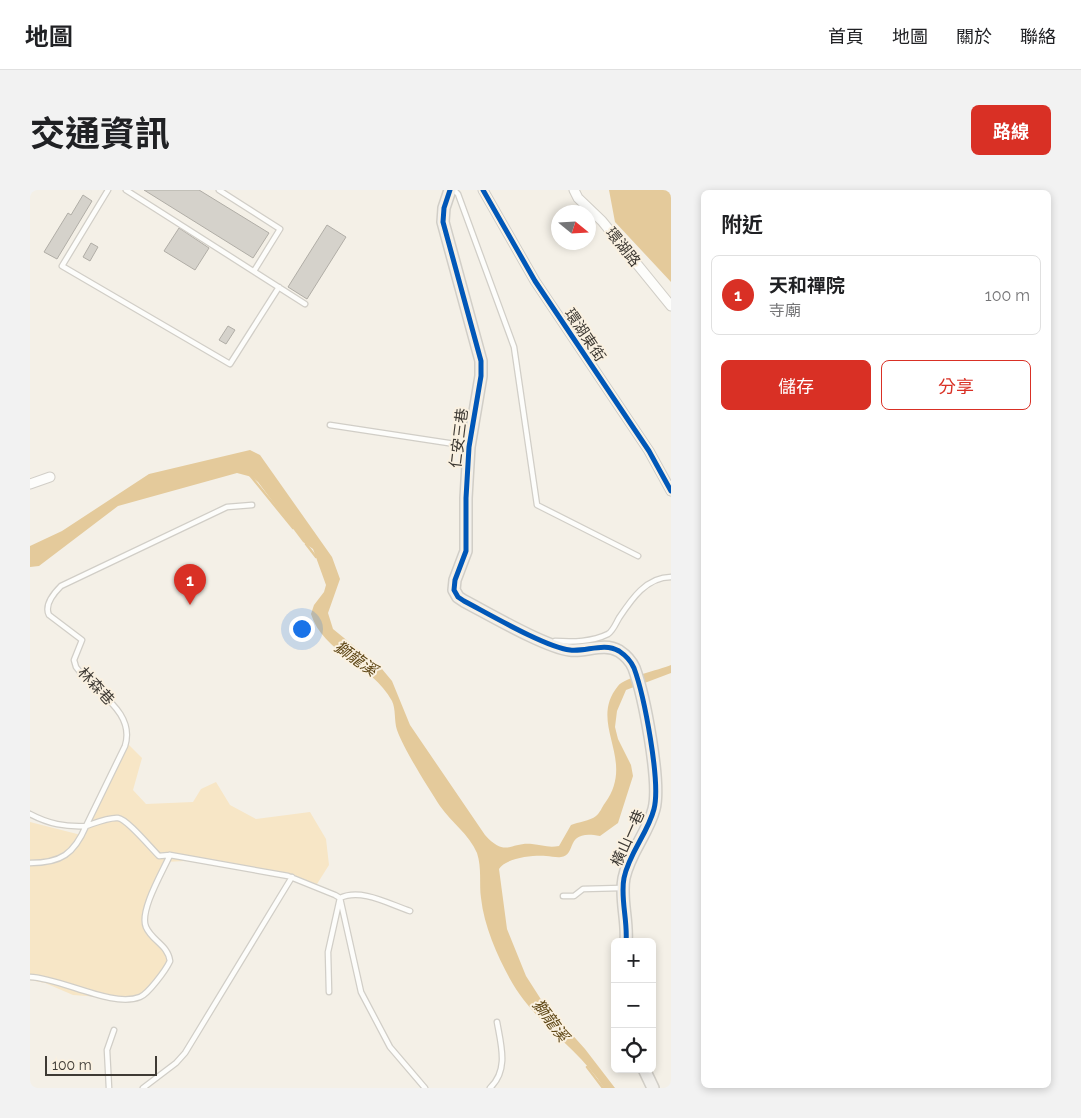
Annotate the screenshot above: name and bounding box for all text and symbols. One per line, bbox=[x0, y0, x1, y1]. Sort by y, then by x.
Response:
text: 地圖 bbox=[25, 22, 73, 51]
text: 首頁 bbox=[828, 26, 864, 47]
text: 地圖 bbox=[892, 26, 928, 47]
text: 關於 bbox=[956, 26, 992, 47]
text: 聯絡 bbox=[1020, 26, 1056, 47]
button: 路線 bbox=[971, 105, 1051, 155]
text: 交通資訊 bbox=[30, 113, 170, 154]
north arrow bbox=[551, 205, 596, 250]
text: 附近 bbox=[721, 212, 763, 237]
street label: 環湖路 bbox=[602, 224, 644, 270]
text: 天和禪院 bbox=[769, 274, 845, 296]
text: 1 bbox=[734, 286, 742, 305]
text: 100 m bbox=[985, 286, 1030, 305]
text: 寺廟 bbox=[769, 301, 801, 320]
street label: 環湖東街 bbox=[561, 305, 609, 365]
button: 儲存 bbox=[721, 360, 871, 410]
button: 分享 bbox=[881, 360, 1031, 410]
street label: 仁安三巷 bbox=[446, 407, 472, 469]
pin: 1 bbox=[174, 564, 206, 605]
your location bbox=[289, 616, 315, 642]
water label: 獅龍溪 bbox=[331, 637, 382, 681]
street label: 林森巷 bbox=[74, 663, 118, 709]
street label: 橫山一巷 bbox=[608, 807, 648, 869]
map controls bbox=[611, 938, 656, 1073]
button: + bbox=[611, 938, 656, 983]
button: − bbox=[611, 983, 656, 1028]
water label: 獅龍溪 bbox=[529, 995, 574, 1047]
button: locate bbox=[611, 1028, 656, 1073]
scale bar bbox=[45, 1053, 158, 1076]
text: 100 m bbox=[52, 1057, 92, 1073]

